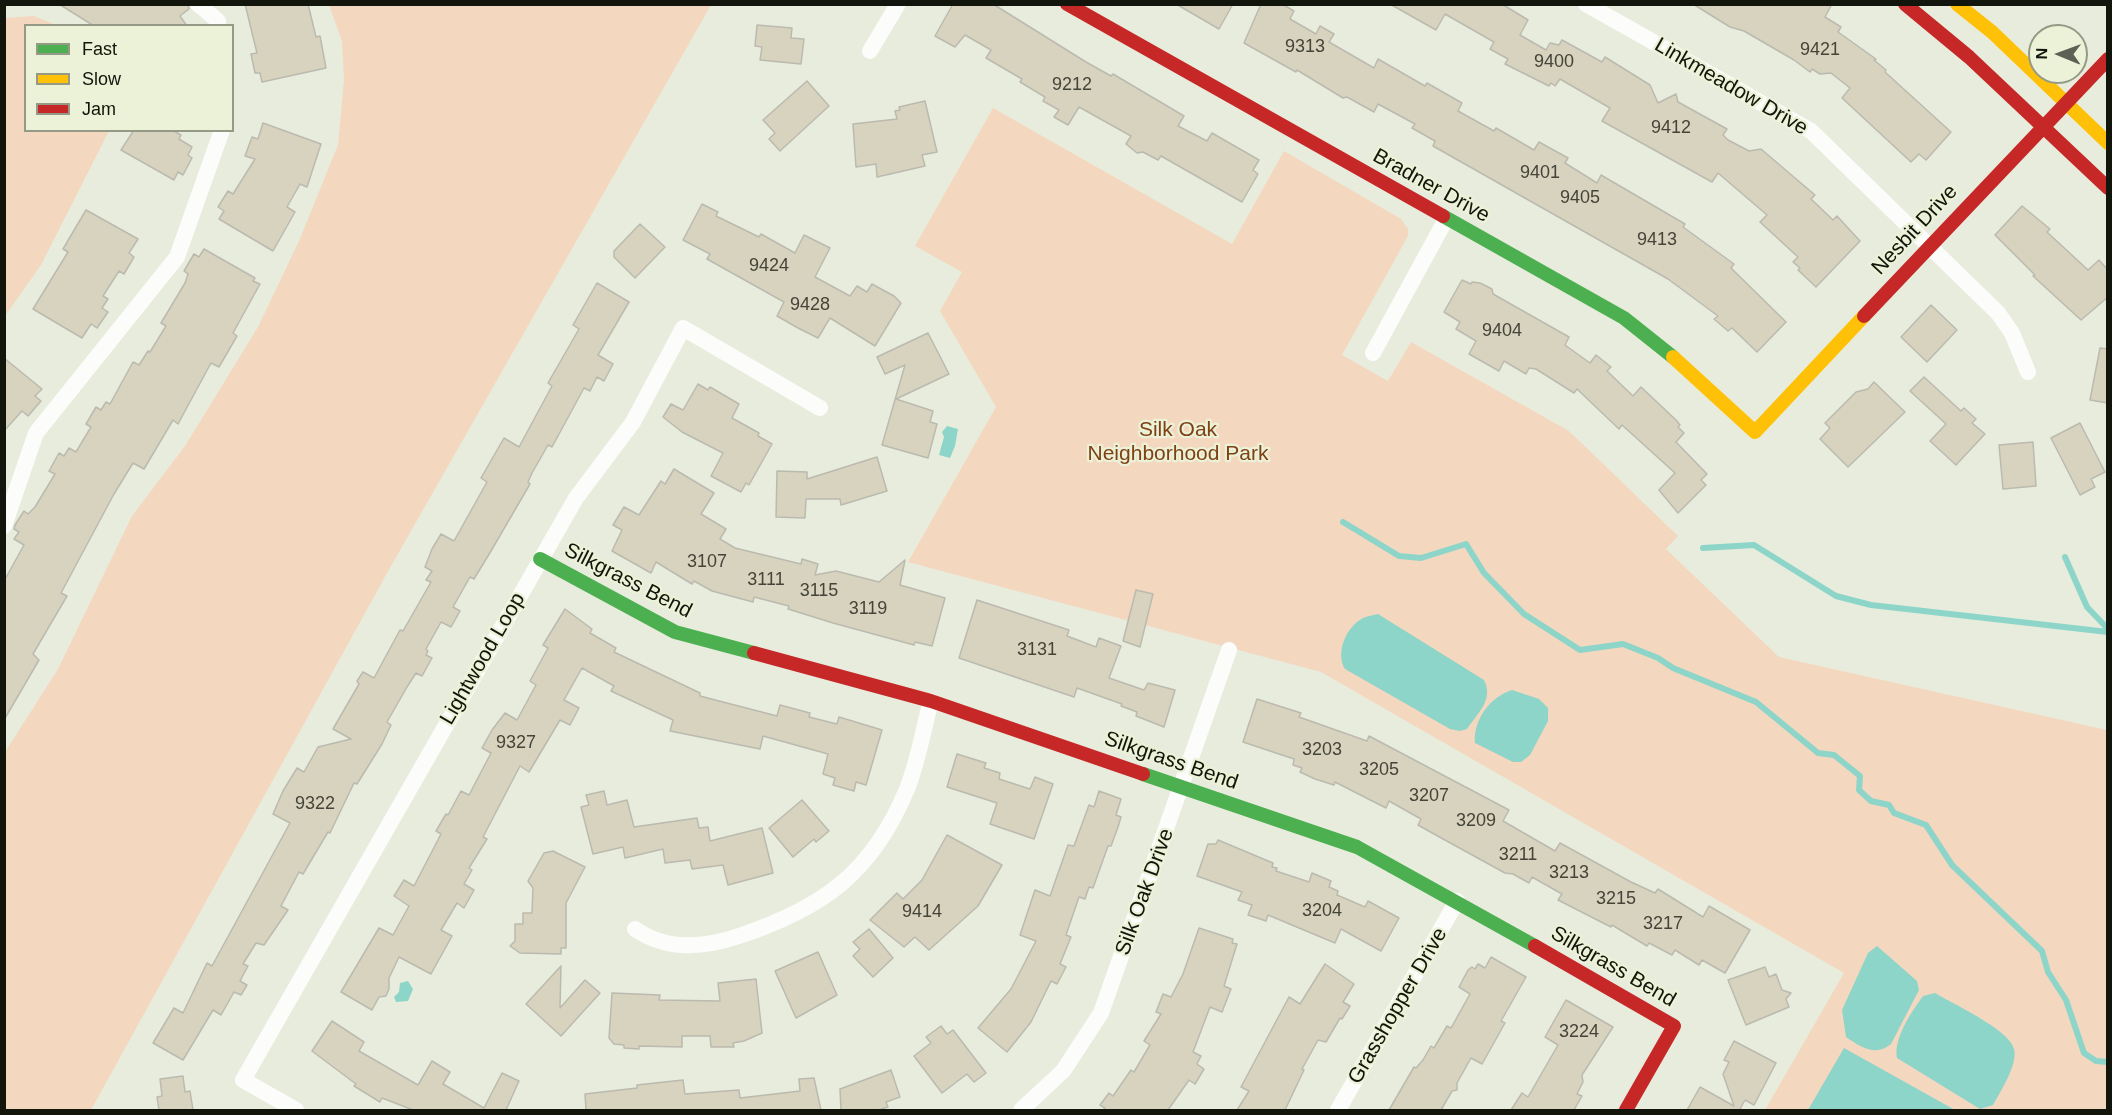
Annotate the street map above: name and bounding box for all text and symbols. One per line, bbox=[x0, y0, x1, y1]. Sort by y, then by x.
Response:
legend bbox=[24, 24, 234, 132]
north arrow bbox=[2028, 24, 2088, 84]
street label: Linkmeadow Drive bbox=[1650, 33, 1812, 141]
house number: 9313 bbox=[1285, 36, 1325, 58]
text: Fast bbox=[82, 39, 117, 59]
house number: 9421 bbox=[1800, 39, 1840, 61]
text: N bbox=[2033, 48, 2050, 60]
house number: 9400 bbox=[1534, 51, 1574, 73]
text: Slow bbox=[82, 69, 121, 89]
house number: 9212 bbox=[1052, 74, 1092, 96]
text: Jam bbox=[82, 99, 116, 119]
house number: 9412 bbox=[1651, 117, 1691, 139]
street label: Bradner Drive bbox=[1368, 144, 1494, 228]
house number: 9401 bbox=[1520, 162, 1560, 184]
street label: Nesbit Drive bbox=[1867, 180, 1963, 280]
house number: 9405 bbox=[1560, 187, 1600, 209]
house number: 9413 bbox=[1637, 229, 1677, 251]
house number: 9424 bbox=[749, 255, 789, 277]
house number: 9428 bbox=[790, 294, 830, 316]
house number: 9404 bbox=[1482, 320, 1522, 342]
park label: Silk Oak Neighborhood Park bbox=[1088, 417, 1268, 467]
street label: Silkgrass Bend bbox=[560, 538, 696, 624]
house number: 3107 bbox=[687, 551, 727, 573]
house number: 3111 bbox=[747, 569, 785, 591]
house number: 3115 bbox=[800, 580, 838, 602]
street label: Lightwood Loop bbox=[435, 588, 531, 730]
house number: 3119 bbox=[849, 598, 887, 620]
house number: 3131 bbox=[1017, 639, 1057, 661]
street label: Silkgrass Bend bbox=[1101, 726, 1241, 796]
house number: 9327 bbox=[496, 732, 536, 754]
house number: 3203 bbox=[1302, 739, 1342, 761]
house number: 3205 bbox=[1359, 759, 1399, 781]
house number: 3207 bbox=[1409, 785, 1449, 807]
house number: 9322 bbox=[295, 793, 335, 815]
house number: 3209 bbox=[1456, 810, 1496, 832]
street label: Silk Oak Drive bbox=[1110, 825, 1180, 959]
house number: 3211 bbox=[1499, 844, 1537, 866]
house number: 3213 bbox=[1549, 862, 1589, 884]
house number: 3215 bbox=[1596, 888, 1636, 910]
house number: 3204 bbox=[1302, 900, 1342, 922]
house number: 9414 bbox=[902, 901, 942, 923]
house number: 3217 bbox=[1643, 913, 1683, 935]
street label: Silkgrass Bend bbox=[1546, 921, 1680, 1013]
street label: Grasshopper Drive bbox=[1343, 923, 1453, 1089]
house number: 3224 bbox=[1559, 1021, 1599, 1043]

